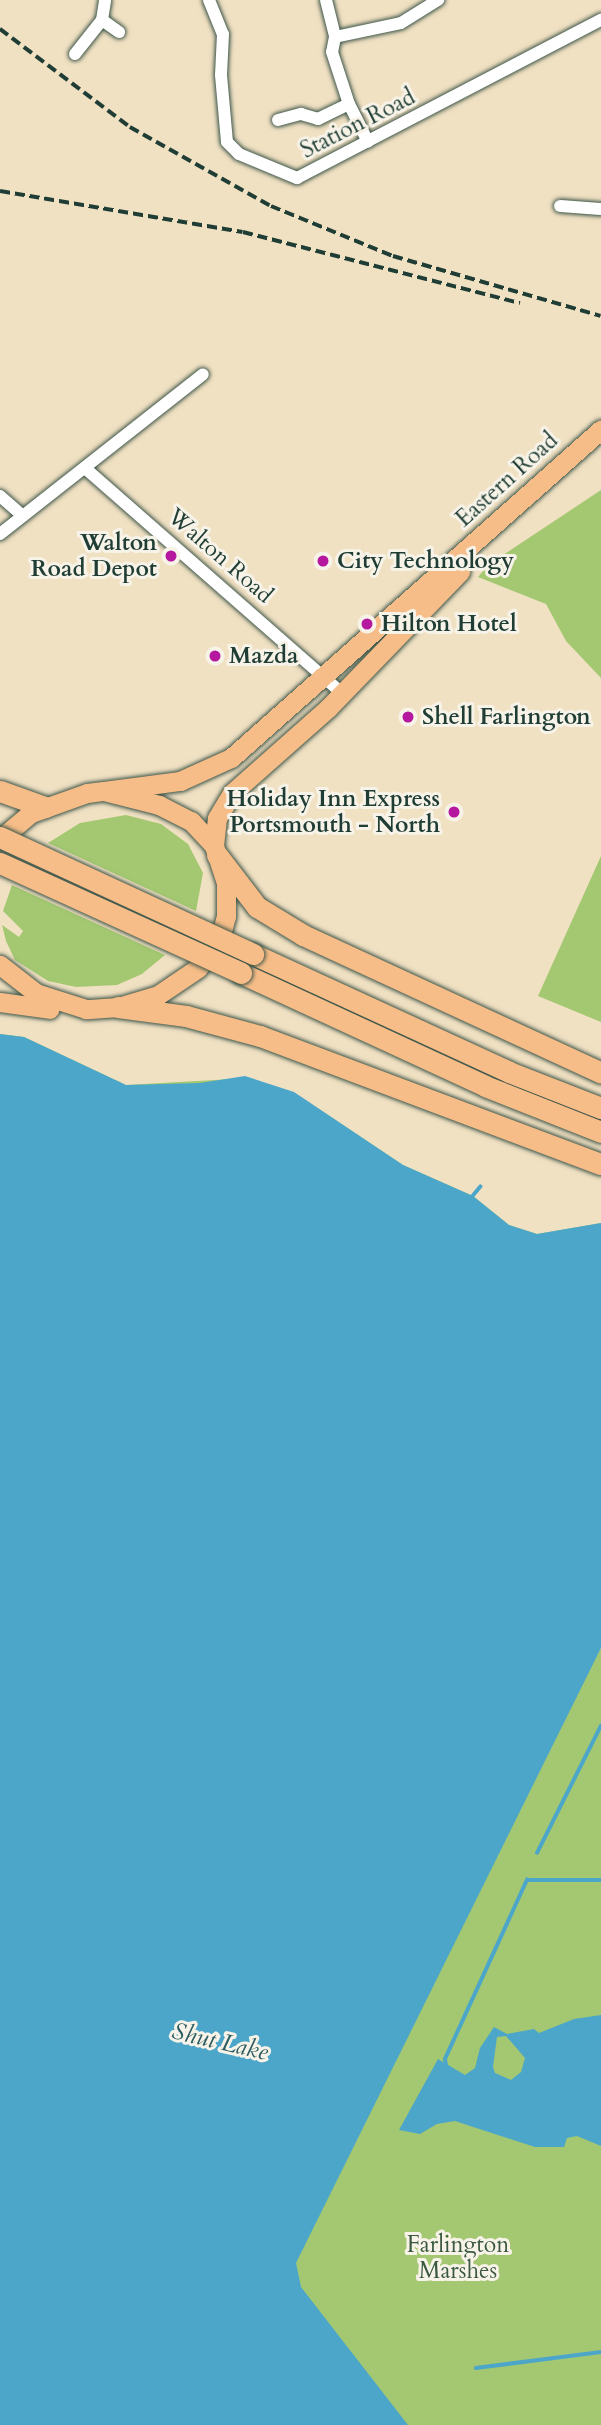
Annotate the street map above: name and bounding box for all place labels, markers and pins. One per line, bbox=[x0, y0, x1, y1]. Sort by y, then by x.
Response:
place label: Walton Road Depot bbox=[31, 529, 157, 583]
place label: City Technology bbox=[337, 547, 514, 575]
marker: Walton Road Depot bbox=[163, 548, 179, 564]
marker: City Technology bbox=[315, 553, 331, 569]
place label: Hilton Hotel bbox=[381, 610, 517, 638]
marker: Hilton Hotel bbox=[359, 616, 375, 632]
place label: Mazda bbox=[229, 642, 298, 670]
marker: Mazda bbox=[207, 648, 223, 664]
place label: Shell Farlington bbox=[422, 703, 591, 731]
marker: Shell Farlington bbox=[400, 709, 416, 725]
place label: Holiday Inn Express Portsmouth - North bbox=[227, 785, 440, 839]
marker: Holiday Inn Express Portsmouth - North bbox=[446, 804, 462, 820]

